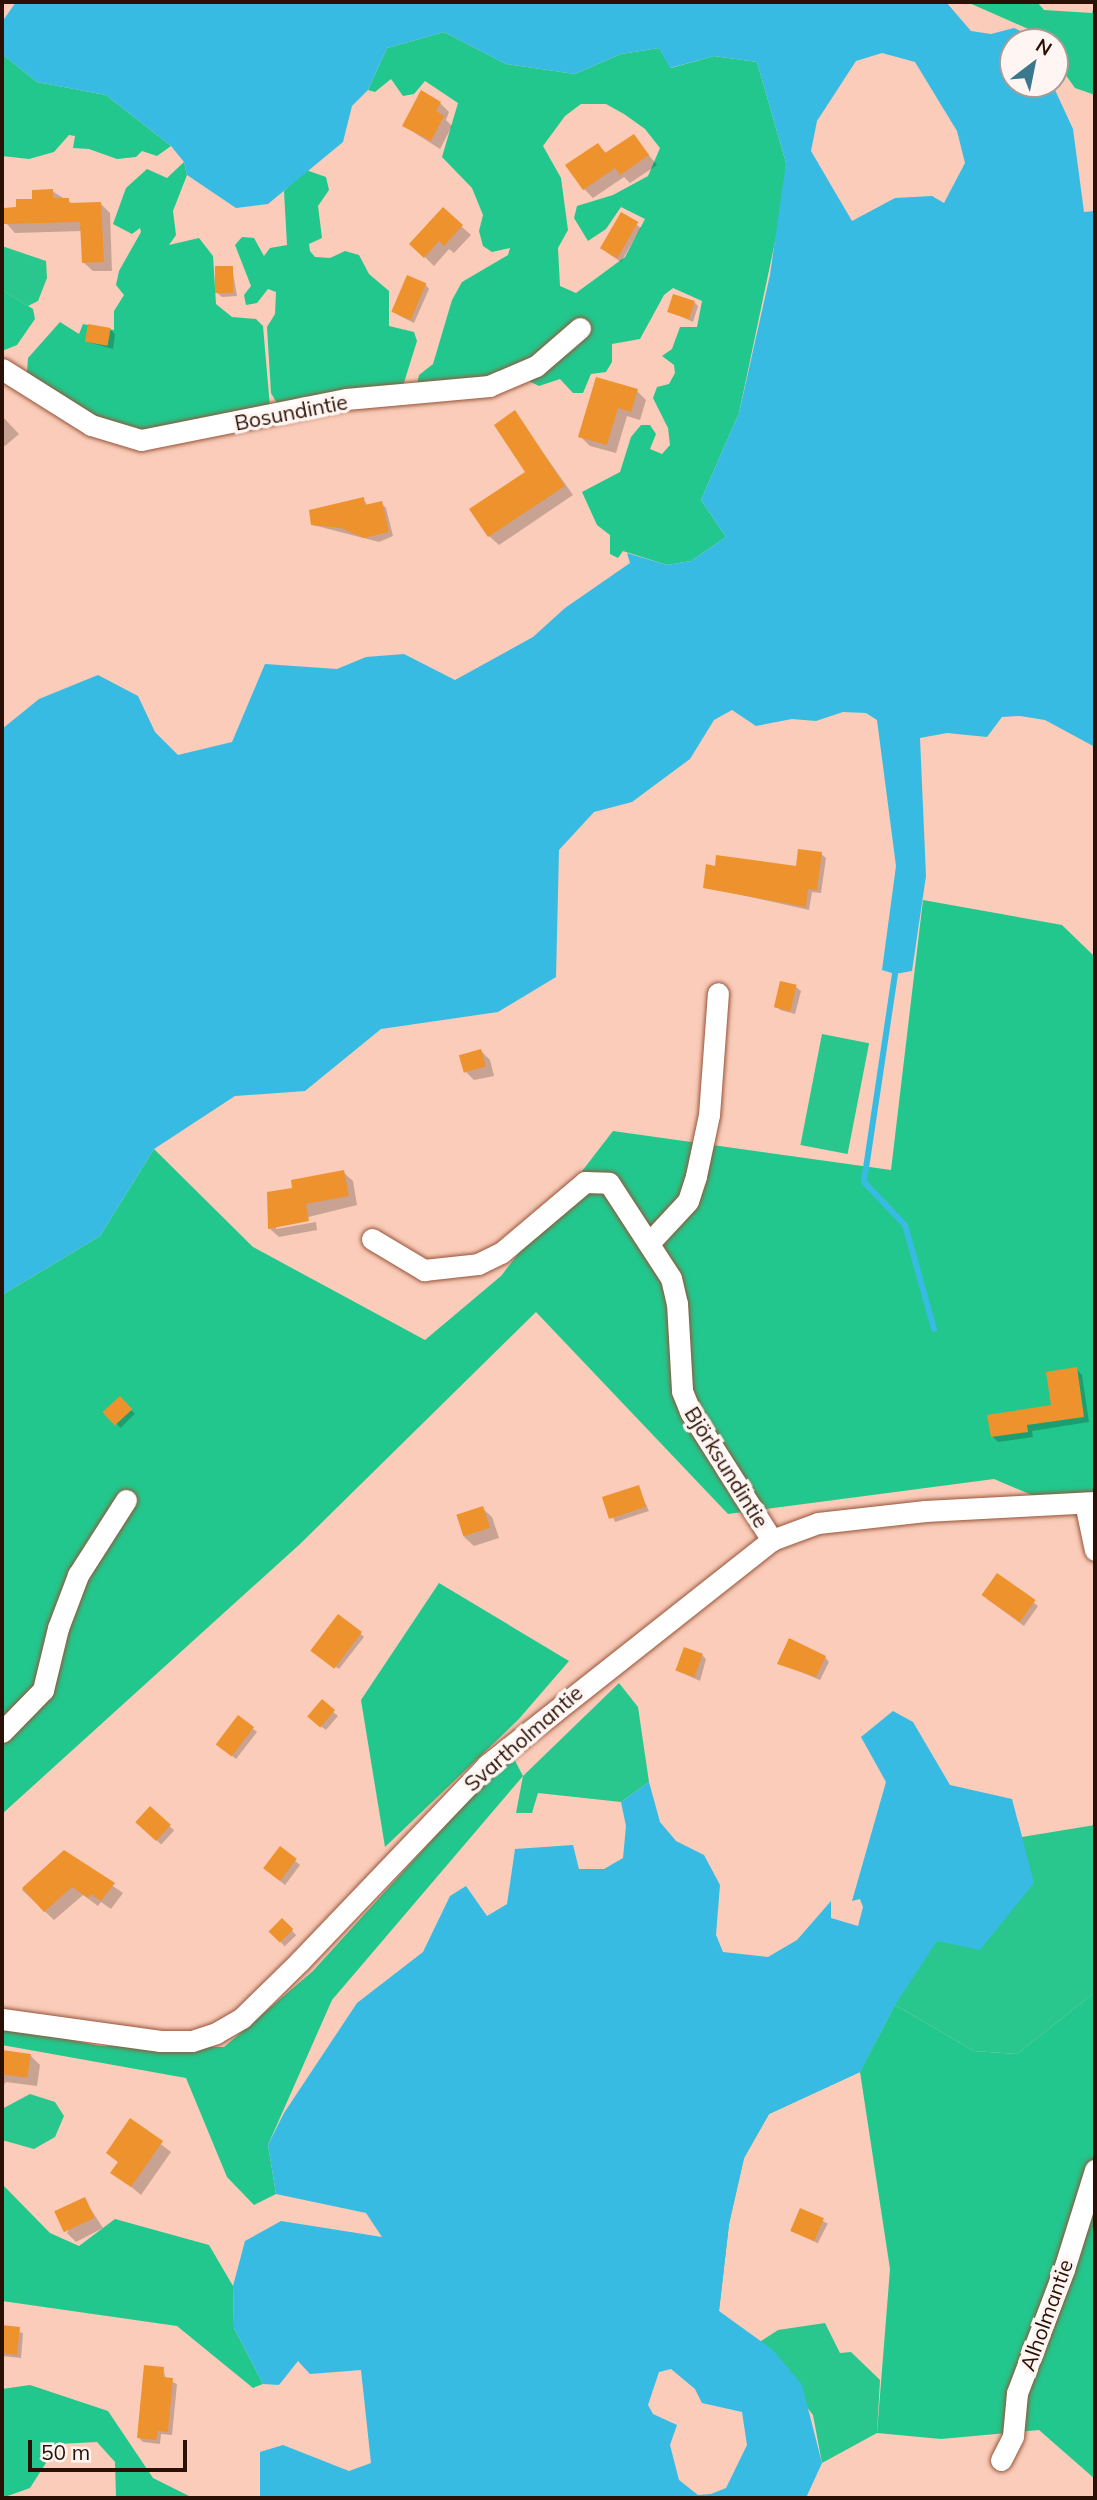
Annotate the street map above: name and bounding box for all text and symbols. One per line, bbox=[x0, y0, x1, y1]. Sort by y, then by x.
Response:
north arrow bbox=[999, 28, 1069, 98]
text: N bbox=[1032, 33, 1057, 61]
street label: Bosundintie bbox=[232, 389, 350, 435]
street label: Björksundintie bbox=[680, 1402, 774, 1532]
street label: Svartholmantie bbox=[459, 1680, 587, 1796]
street label: Alholmantie bbox=[1014, 2256, 1078, 2374]
scale bar bbox=[32, 2426, 191, 2470]
text: 50 m bbox=[41, 2439, 90, 2465]

